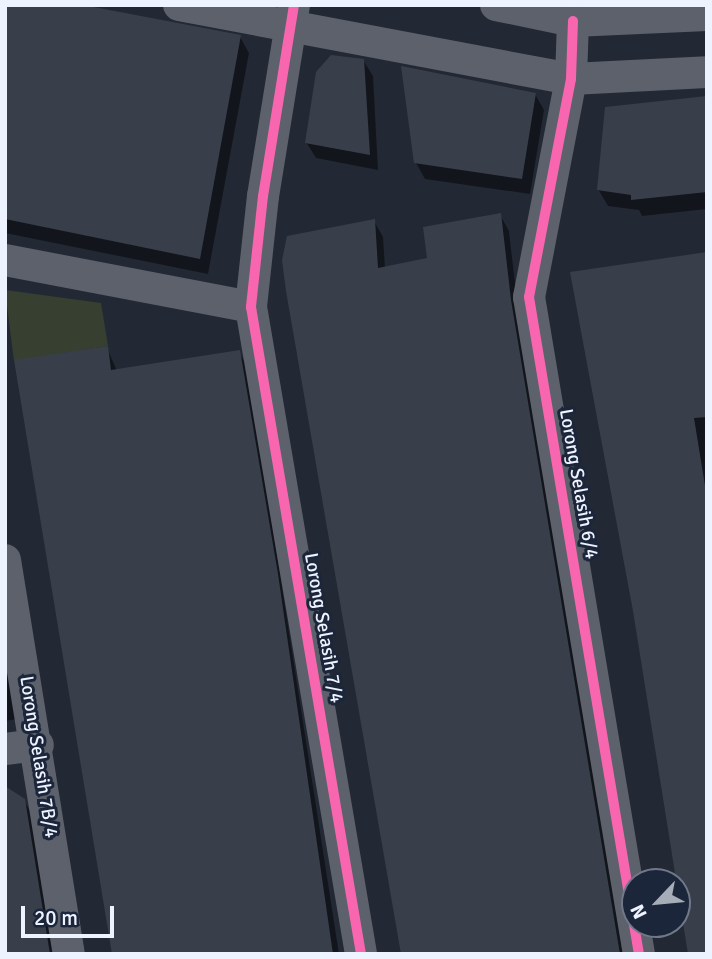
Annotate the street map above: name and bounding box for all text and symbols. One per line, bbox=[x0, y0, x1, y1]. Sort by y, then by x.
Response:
street label: Lorong Selasih 6/4 bbox=[554, 407, 602, 561]
street label: Lorong Selasih 7/4 bbox=[299, 551, 347, 705]
street label: Lorong Selasih 7B/4 bbox=[14, 674, 62, 840]
north arrow bbox=[621, 868, 691, 938]
scale bar bbox=[24, 892, 117, 936]
text: N bbox=[625, 900, 653, 923]
text: 20 m bbox=[34, 905, 78, 931]

